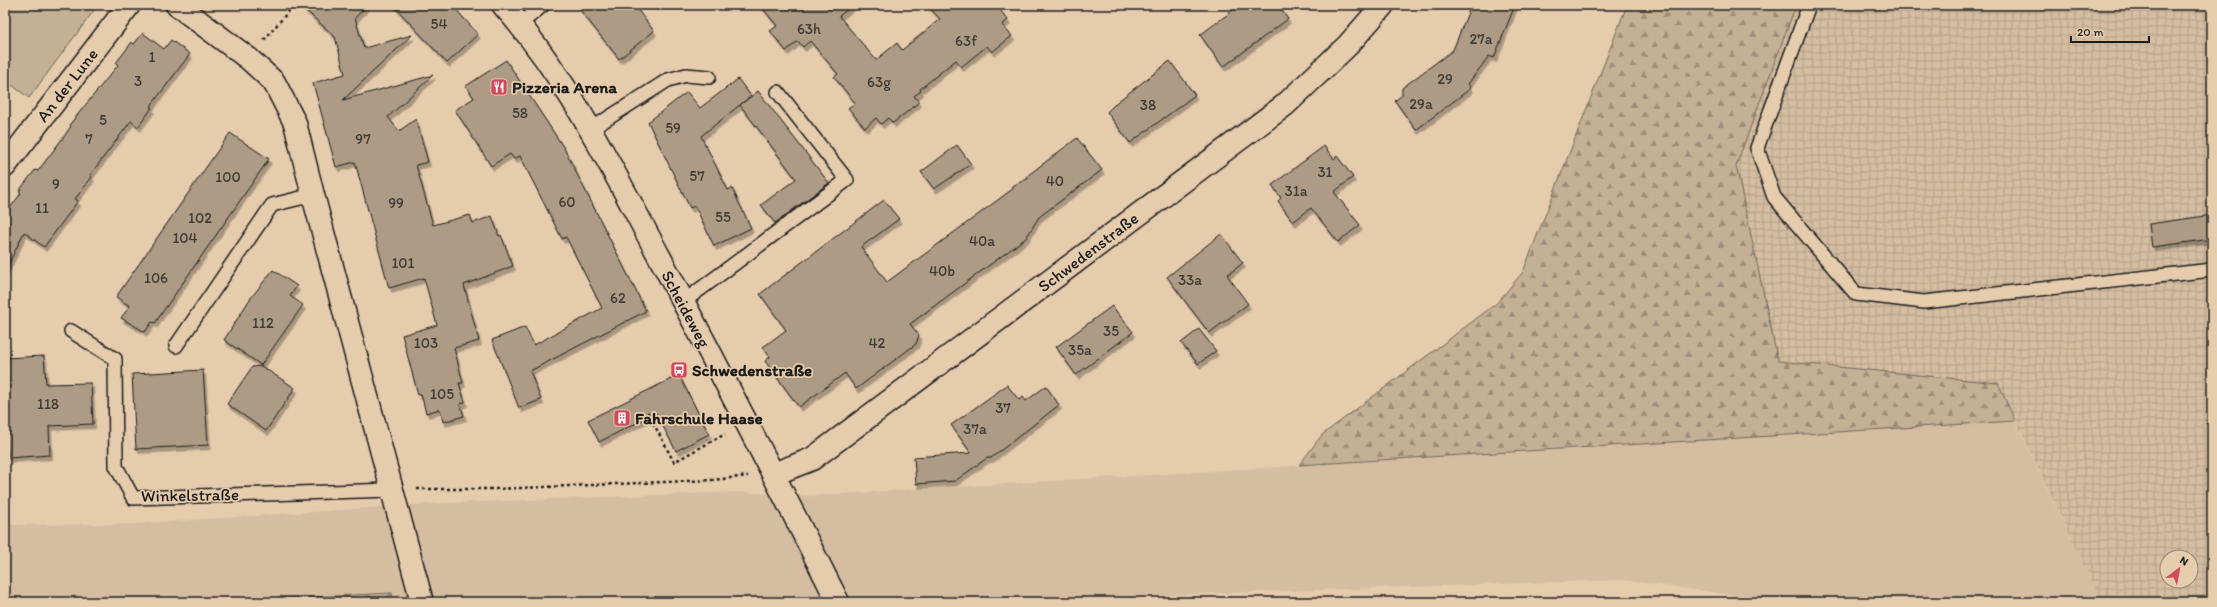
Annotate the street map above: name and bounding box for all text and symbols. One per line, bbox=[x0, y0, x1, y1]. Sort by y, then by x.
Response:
house number: 54 bbox=[431, 15, 447, 33]
scale bar bbox=[2071, 18, 2149, 44]
house number: 63h bbox=[797, 20, 821, 38]
text: 20 m bbox=[2077, 25, 2104, 39]
house number: 27a bbox=[1469, 30, 1493, 48]
house number: 63f bbox=[955, 32, 977, 50]
street label: An der Lune bbox=[32, 44, 102, 126]
house number: 1 bbox=[149, 48, 156, 66]
house number: 29 bbox=[1437, 70, 1453, 88]
house number: 3 bbox=[134, 72, 142, 90]
house number: 63g bbox=[867, 73, 891, 91]
restaurant icon: Pizzeria Arena bbox=[489, 77, 509, 97]
place label: Pizzeria Arena bbox=[512, 77, 617, 97]
house number: 29a bbox=[1409, 95, 1433, 113]
house number: 38 bbox=[1140, 96, 1156, 114]
house number: 58 bbox=[512, 104, 528, 122]
house number: 5 bbox=[99, 111, 107, 129]
house number: 59 bbox=[665, 119, 681, 137]
house number: 7 bbox=[85, 130, 93, 148]
house number: 97 bbox=[355, 130, 371, 148]
house number: 31 bbox=[1317, 163, 1333, 181]
house number: 57 bbox=[689, 167, 705, 185]
house number: 100 bbox=[215, 168, 241, 186]
house number: 40 bbox=[1046, 172, 1064, 190]
house number: 9 bbox=[52, 175, 60, 193]
house number: 31a bbox=[1285, 182, 1308, 200]
house number: 60 bbox=[558, 193, 576, 211]
house number: 99 bbox=[388, 194, 404, 212]
house number: 11 bbox=[35, 199, 49, 217]
house number: 55 bbox=[715, 208, 731, 226]
street label: Schwedenstraße bbox=[1034, 208, 1142, 296]
house number: 102 bbox=[188, 209, 212, 227]
house number: 104 bbox=[172, 229, 198, 247]
house number: 40a bbox=[969, 232, 995, 250]
house number: 101 bbox=[391, 254, 415, 272]
house number: 40b bbox=[929, 262, 955, 280]
street label: Scheideweg bbox=[657, 267, 715, 351]
house number: 106 bbox=[144, 269, 168, 287]
house number: 33a bbox=[1178, 271, 1202, 289]
house number: 62 bbox=[610, 289, 626, 307]
house number: 112 bbox=[252, 314, 274, 332]
house number: 35 bbox=[1103, 322, 1119, 340]
house number: 103 bbox=[414, 334, 438, 352]
house number: 42 bbox=[869, 334, 886, 352]
house number: 35a bbox=[1068, 341, 1092, 359]
bus stop icon: Schwedenstraße bbox=[669, 360, 689, 380]
place label: Schwedenstraße bbox=[692, 360, 812, 380]
house number: 105 bbox=[430, 385, 454, 403]
house number: 118 bbox=[37, 395, 59, 413]
house number: 37 bbox=[995, 399, 1011, 417]
building icon: Fahrschule Haase bbox=[612, 408, 632, 428]
place label: Fahrschule Haase bbox=[635, 408, 763, 428]
house number: 37a bbox=[963, 420, 987, 438]
street label: Winkelstraße bbox=[141, 484, 239, 506]
north arrow bbox=[2159, 549, 2199, 589]
text: N bbox=[2177, 553, 2191, 568]

